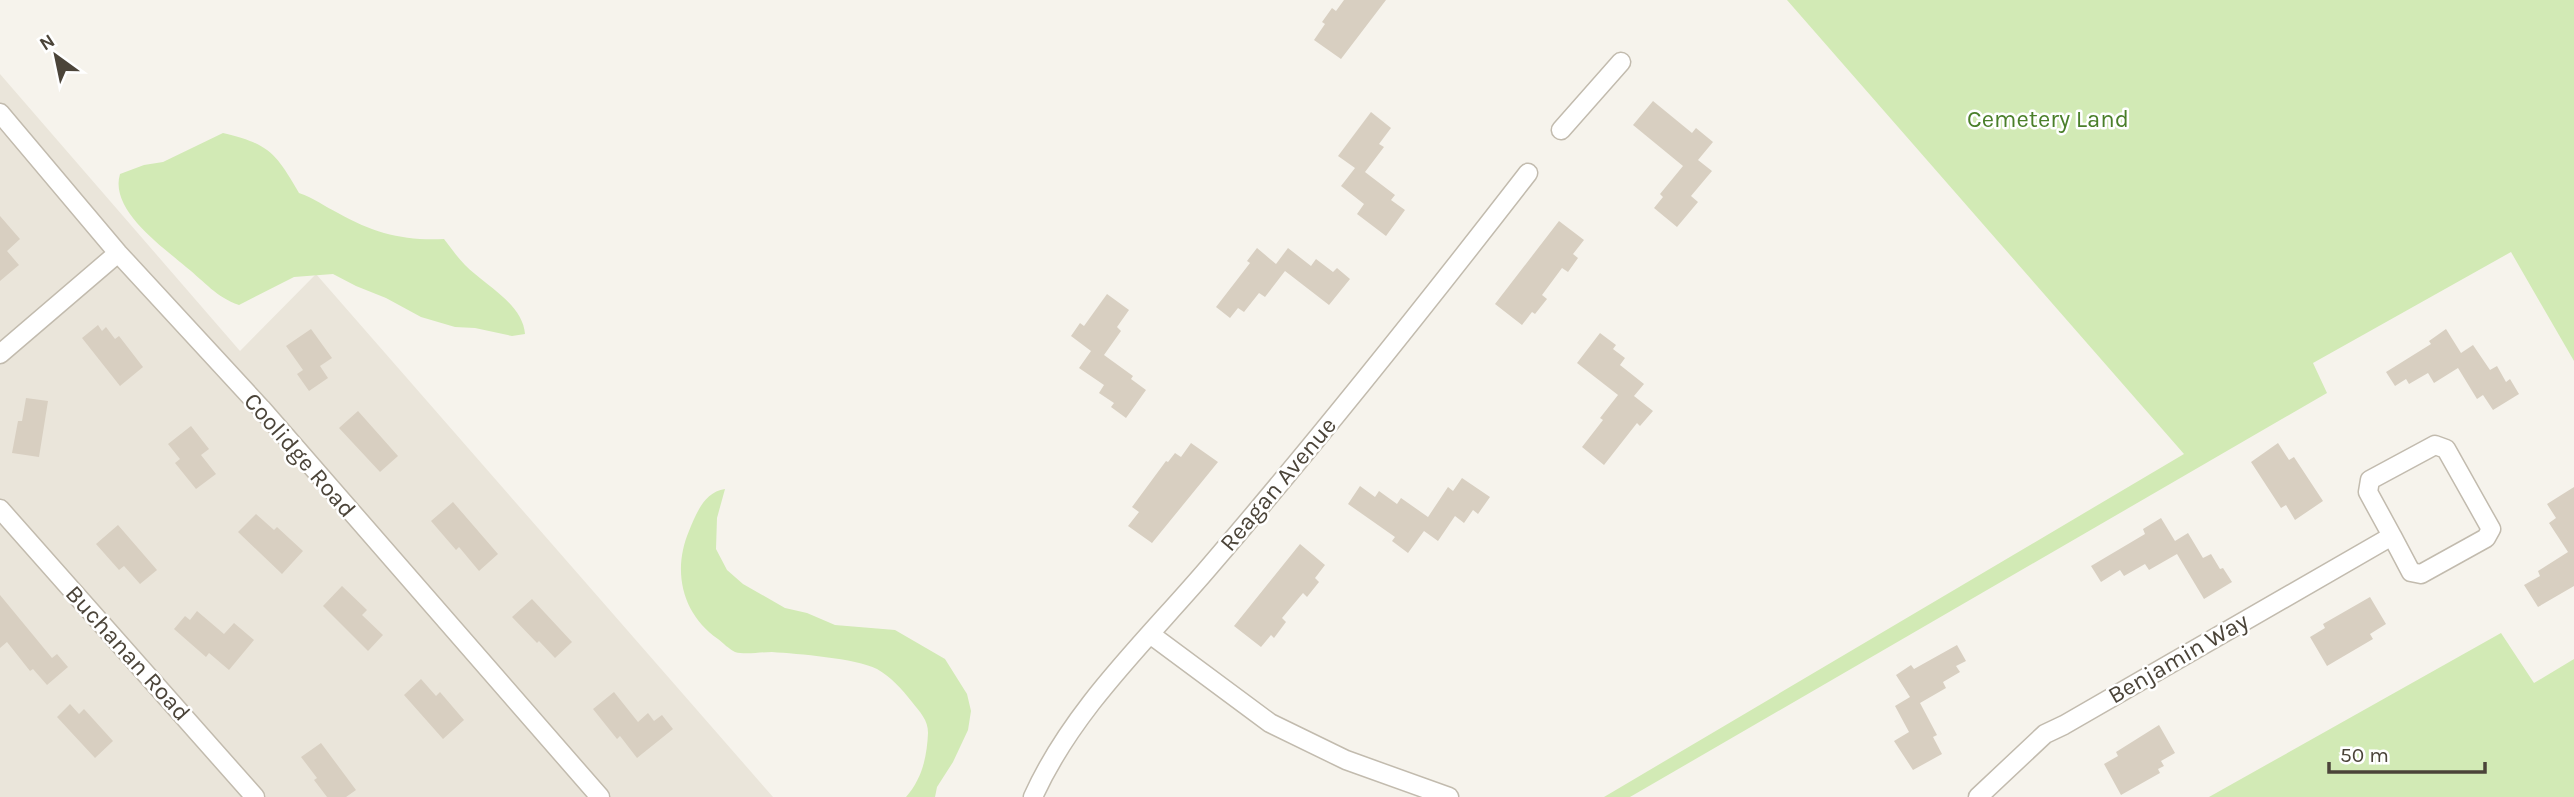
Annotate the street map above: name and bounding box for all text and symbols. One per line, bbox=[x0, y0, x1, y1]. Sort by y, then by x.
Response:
north arrow bbox=[21, 21, 91, 91]
text: N bbox=[36, 30, 59, 56]
park label: Cemetery Land bbox=[1967, 105, 2129, 133]
street label: Coolidge Road bbox=[238, 387, 362, 523]
street label: Reagan Avenue bbox=[1214, 411, 1342, 557]
street label: Buchanan Road bbox=[60, 579, 196, 727]
street label: Benjamin Way bbox=[2103, 607, 2253, 709]
scale bar bbox=[2329, 730, 2485, 774]
text: 50 m bbox=[2340, 743, 2389, 767]

